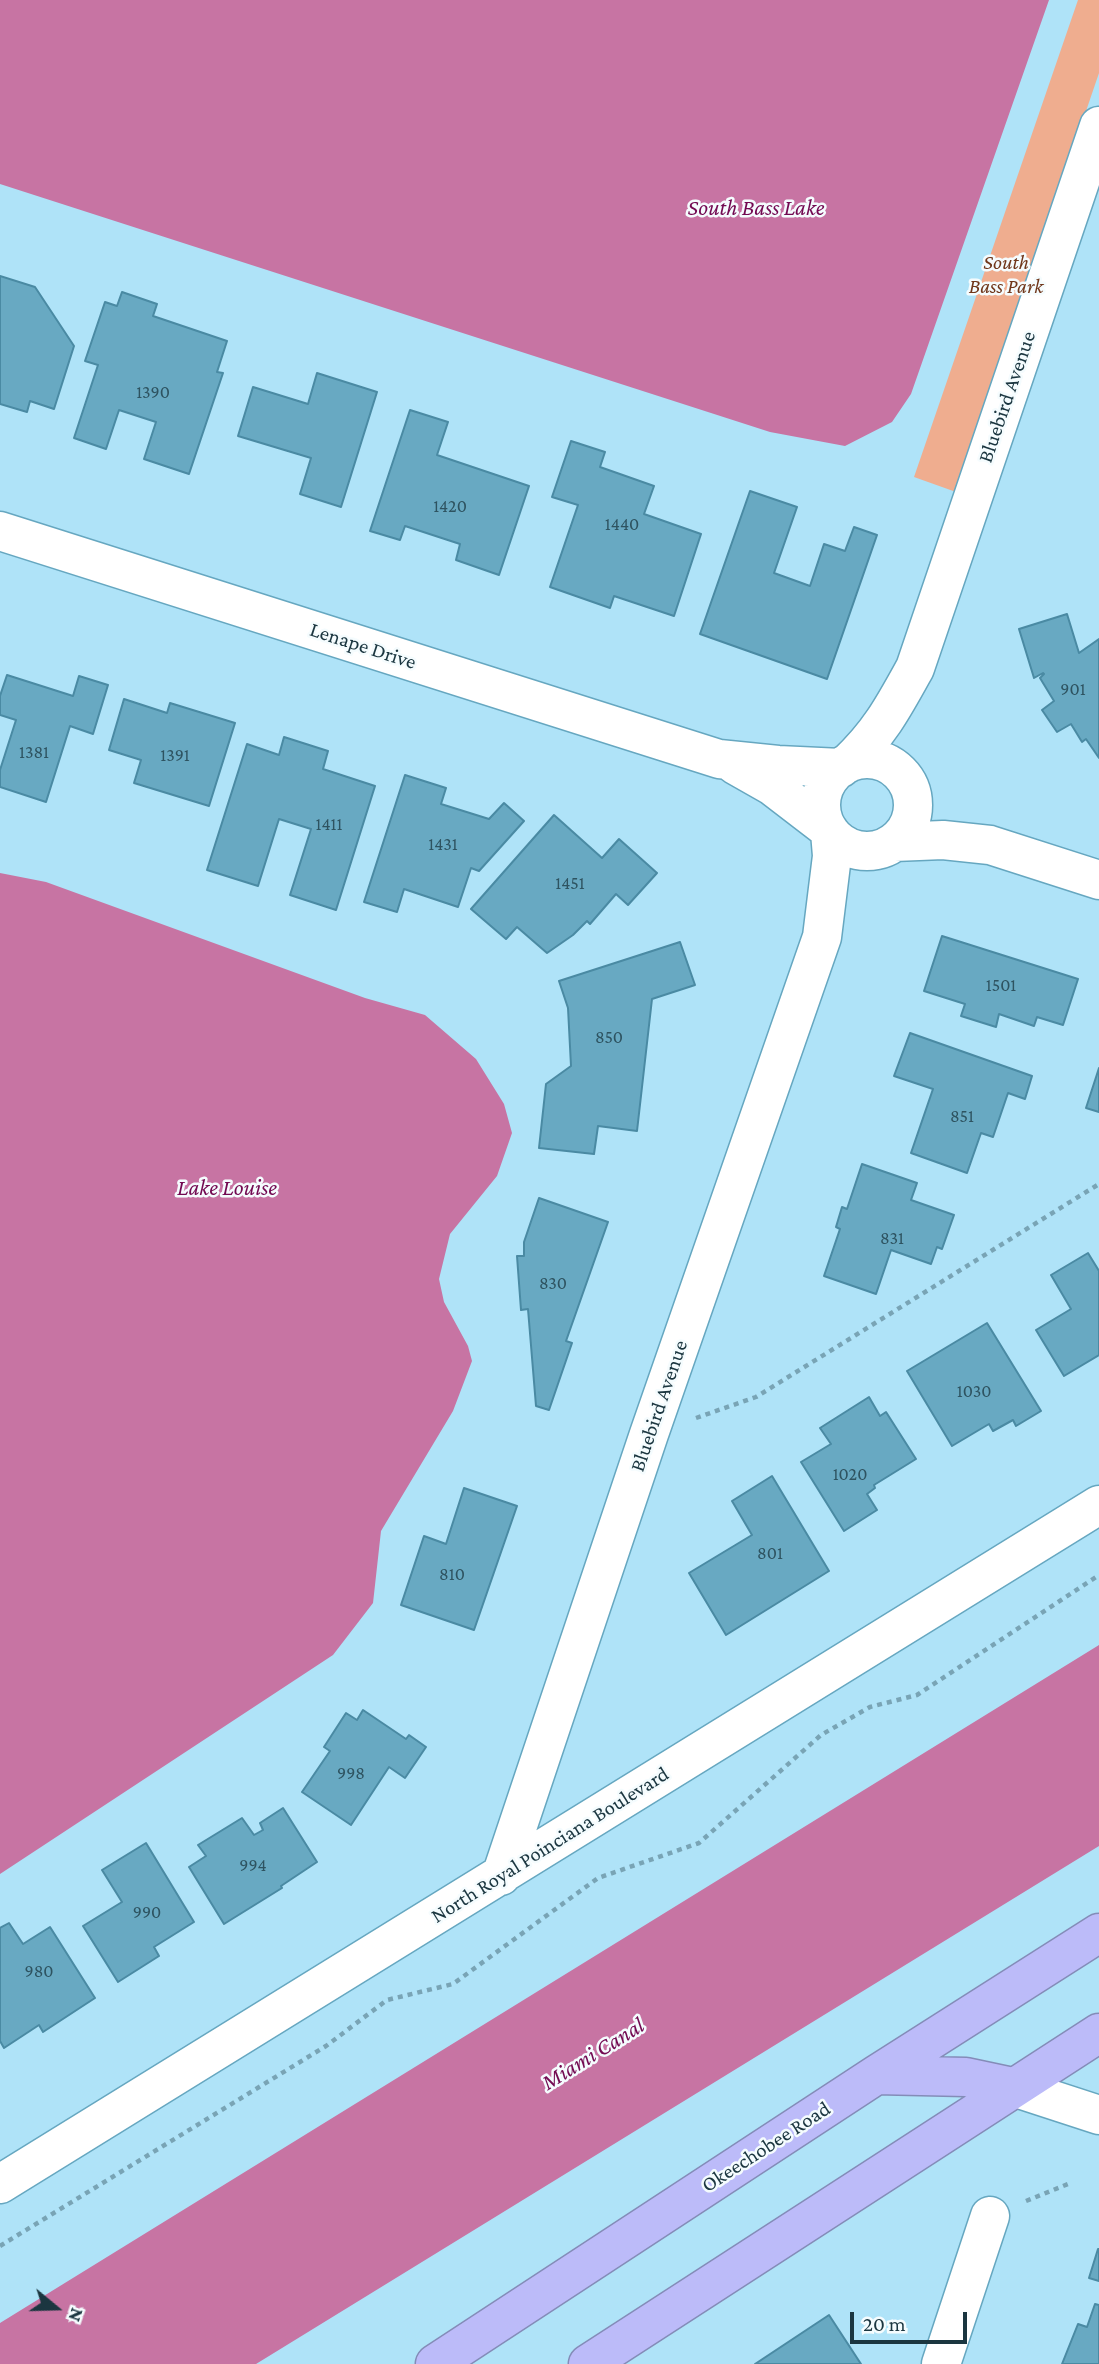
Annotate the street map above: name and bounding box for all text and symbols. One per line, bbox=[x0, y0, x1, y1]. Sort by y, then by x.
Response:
water label: South Bass Lake bbox=[687, 194, 825, 222]
park label: South Bass Park bbox=[969, 250, 1043, 300]
street label: Bluebird Avenue bbox=[973, 328, 1041, 466]
house number: 1390 bbox=[136, 381, 170, 403]
house number: 1420 bbox=[433, 495, 467, 517]
house number: 1440 bbox=[605, 513, 639, 535]
street label: Lenape Drive bbox=[307, 617, 419, 675]
house number: 901 bbox=[1060, 678, 1086, 700]
house number: 1381 bbox=[19, 741, 49, 763]
house number: 1391 bbox=[160, 744, 190, 766]
house number: 1411 bbox=[315, 813, 343, 835]
house number: 1431 bbox=[428, 833, 458, 855]
house number: 1451 bbox=[555, 872, 585, 894]
house number: 1501 bbox=[986, 974, 1016, 996]
house number: 850 bbox=[595, 1026, 623, 1048]
house number: 851 bbox=[950, 1105, 974, 1127]
water label: Lake Louise bbox=[177, 1174, 277, 1202]
house number: 831 bbox=[880, 1227, 904, 1249]
house number: 830 bbox=[539, 1272, 567, 1294]
street label: Bluebird Avenue bbox=[625, 1337, 693, 1475]
house number: 1030 bbox=[957, 1380, 991, 1402]
house number: 1020 bbox=[833, 1463, 867, 1485]
house number: 801 bbox=[757, 1542, 783, 1564]
house number: 810 bbox=[439, 1563, 465, 1585]
street label: North Royal Poinciana Boulevard bbox=[427, 1761, 673, 1929]
house number: 998 bbox=[337, 1762, 365, 1784]
house number: 994 bbox=[239, 1854, 267, 1876]
house number: 990 bbox=[133, 1901, 161, 1923]
house number: 980 bbox=[24, 1960, 54, 1982]
water label: Miami Canal bbox=[537, 2012, 649, 2096]
street label: Okeechobee Road bbox=[697, 2096, 835, 2198]
north arrow bbox=[21, 2273, 91, 2343]
scale bar bbox=[854, 2298, 971, 2342]
text: N bbox=[64, 2305, 88, 2325]
text: 20 m bbox=[863, 2312, 906, 2336]

